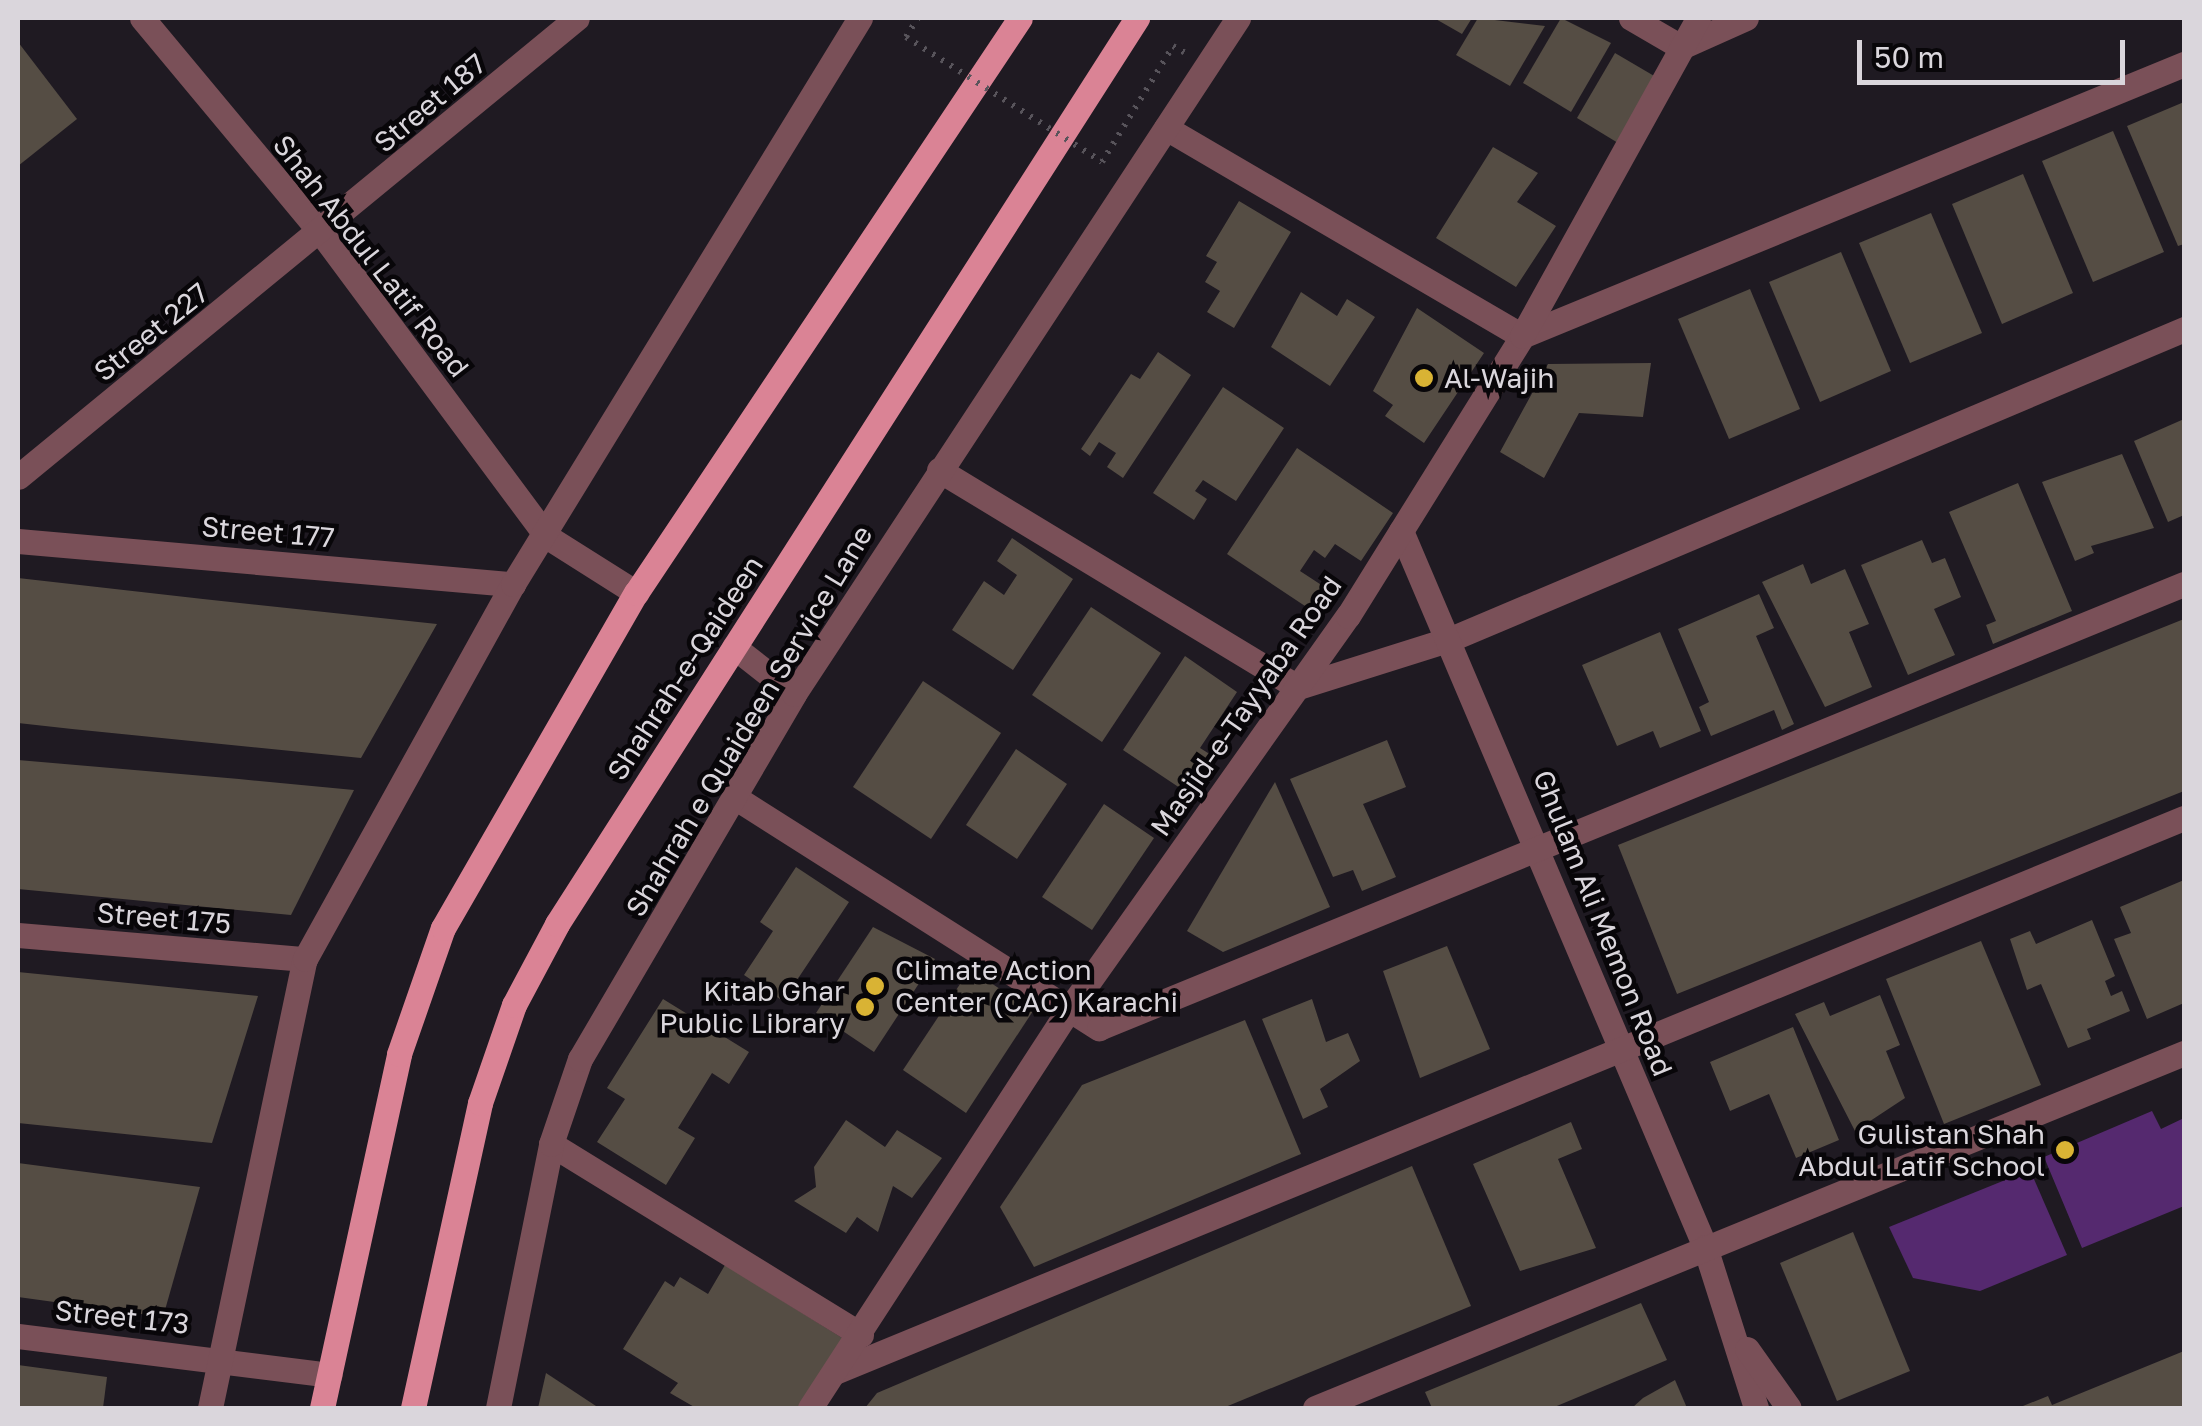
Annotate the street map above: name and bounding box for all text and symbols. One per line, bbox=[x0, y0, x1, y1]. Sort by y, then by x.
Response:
scale bar bbox=[1862, 20, 2130, 82]
text: 50 m bbox=[1874, 39, 1944, 75]
street label: Street 187 bbox=[367, 47, 493, 159]
street label: Shah Abdul Latif Road bbox=[266, 128, 476, 384]
street label: Street 227 bbox=[87, 276, 215, 388]
place label: Al-Wajih bbox=[1444, 361, 1554, 395]
marker: Al-Wajih bbox=[1413, 367, 1435, 389]
street label: Street 177 bbox=[200, 509, 336, 555]
street label: Shahrah e Quaideen Service Lane bbox=[619, 519, 879, 923]
street label: Shahrah-e-Qaideen bbox=[600, 550, 770, 786]
street label: Masjid-e-Tayyaba Road bbox=[1143, 570, 1349, 842]
street label: Ghulam Ali Memon Road bbox=[1526, 765, 1680, 1081]
street label: Street 175 bbox=[96, 895, 232, 941]
place label: Climate Action Center (CAC) Karachi bbox=[895, 953, 1178, 1019]
place label: Kitab Ghar Public Library bbox=[659, 974, 845, 1040]
marker: Climate Action Center (CAC) Karachi bbox=[864, 975, 886, 997]
marker: Kitab Ghar Public Library bbox=[854, 996, 876, 1018]
place label: Gulistan Shah Abdul Latif School bbox=[1798, 1117, 2045, 1183]
marker: Gulistan Shah Abdul Latif School bbox=[2054, 1139, 2076, 1161]
street label: Street 173 bbox=[53, 1293, 191, 1341]

